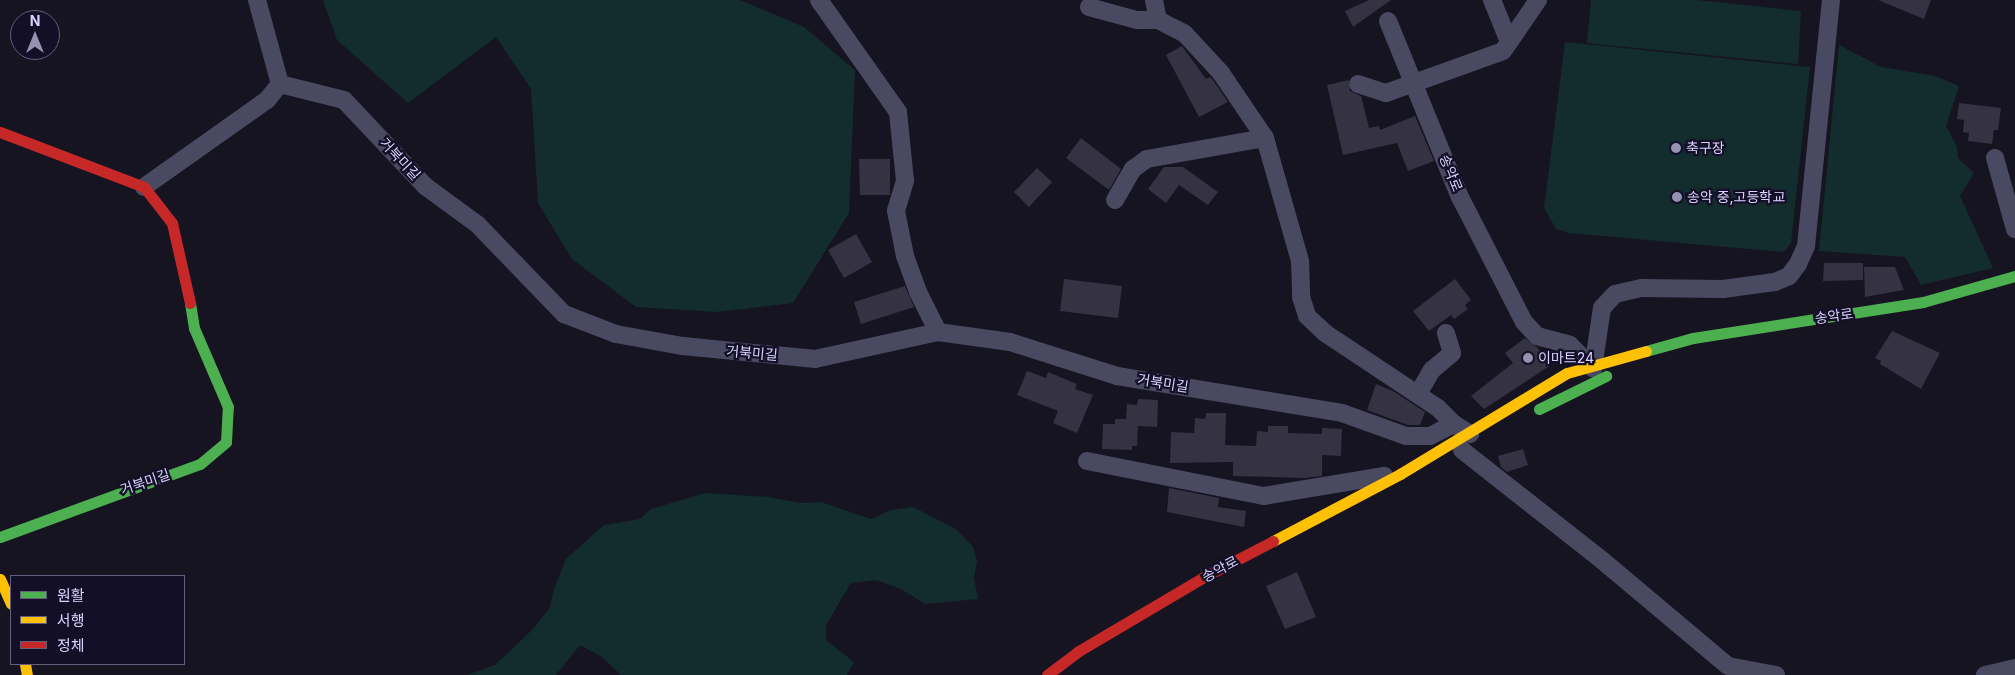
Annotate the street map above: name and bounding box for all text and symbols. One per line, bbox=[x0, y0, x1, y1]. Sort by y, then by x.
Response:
north arrow bbox=[10, 10, 60, 60]
text: N bbox=[30, 12, 40, 29]
street label: 거북미길 bbox=[376, 134, 424, 184]
place label: 축구장 bbox=[1686, 140, 1725, 156]
marker: 축구장 bbox=[1670, 142, 1682, 154]
street label: 송악로 bbox=[1436, 152, 1466, 194]
place label: 송악 중,고등학교 bbox=[1687, 189, 1785, 205]
marker: 송악 중,고등학교 bbox=[1671, 191, 1683, 203]
street label: 송악로 bbox=[1814, 305, 1854, 327]
street label: 거북미길 bbox=[726, 342, 778, 364]
place label: 이마트24 bbox=[1538, 350, 1594, 366]
marker: 이마트24 bbox=[1522, 352, 1534, 364]
street label: 거북미길 bbox=[1136, 371, 1190, 395]
street label: 거북미길 bbox=[118, 466, 172, 498]
street label: 송악로 bbox=[1199, 553, 1241, 585]
legend bbox=[10, 575, 185, 665]
text: 원활 bbox=[57, 586, 85, 605]
text: 서행 bbox=[57, 611, 85, 630]
text: 정체 bbox=[57, 636, 85, 655]

